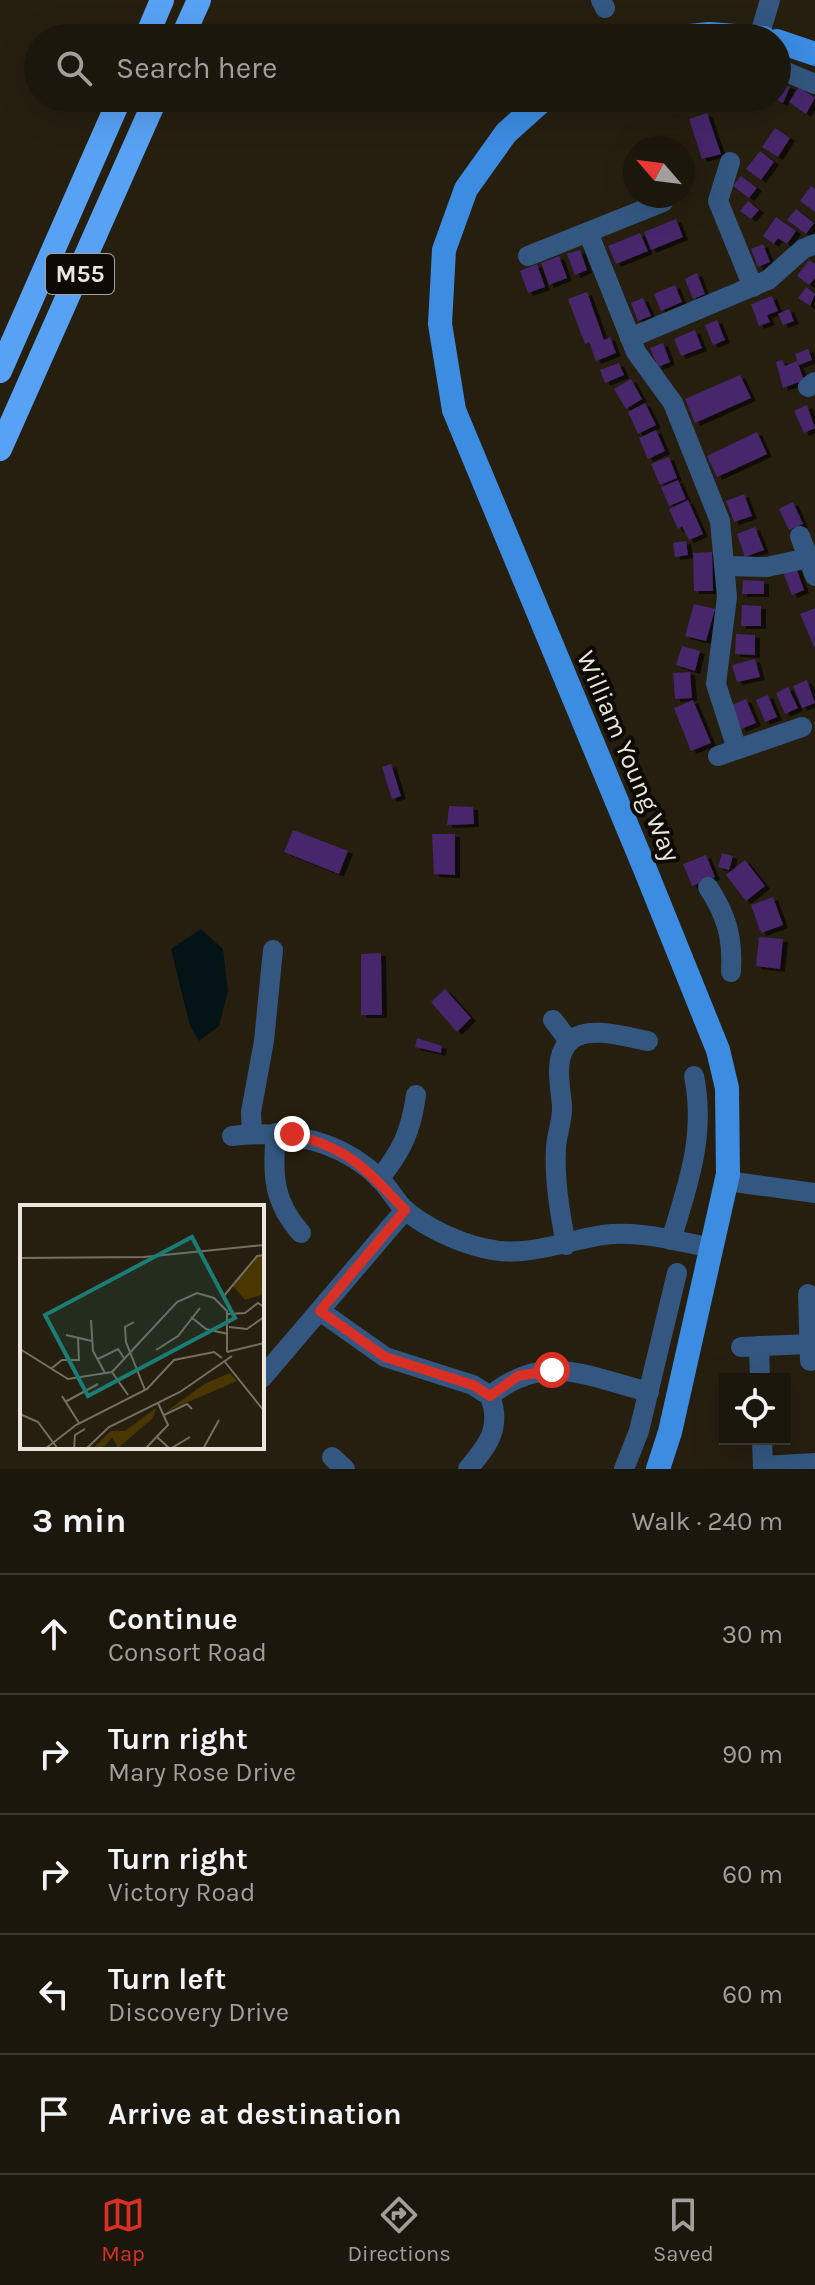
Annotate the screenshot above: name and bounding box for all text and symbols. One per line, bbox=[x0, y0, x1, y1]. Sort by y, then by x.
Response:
search box bbox=[24, 24, 791, 112]
icon: search bbox=[52, 46, 96, 90]
text: Search here bbox=[116, 50, 277, 86]
north arrow bbox=[623, 136, 695, 208]
road number: M55 bbox=[46, 254, 114, 294]
street label: William Young Way bbox=[570, 646, 687, 866]
route end bbox=[274, 1116, 310, 1152]
inset map bbox=[20, 1205, 264, 1449]
route start bbox=[534, 1352, 570, 1388]
map controls bbox=[719, 1373, 791, 1445]
button: locate bbox=[719, 1373, 791, 1445]
text: 3 min bbox=[32, 1501, 126, 1541]
text: Walk · 240 m bbox=[632, 1506, 783, 1537]
text: Continue bbox=[108, 1601, 238, 1637]
icon: ahead bbox=[32, 1612, 76, 1656]
text: 30 m bbox=[722, 1619, 783, 1650]
text: Consort Road bbox=[108, 1637, 267, 1668]
text: Turn right bbox=[108, 1721, 248, 1757]
icon: right bbox=[32, 1732, 76, 1776]
text: 90 m bbox=[722, 1739, 783, 1770]
text: Mary Rose Drive bbox=[108, 1757, 296, 1788]
text: Turn right bbox=[108, 1841, 248, 1877]
icon: right bbox=[32, 1852, 76, 1896]
text: 60 m bbox=[722, 1859, 783, 1890]
text: Victory Road bbox=[108, 1877, 255, 1908]
text: Turn left bbox=[108, 1961, 226, 1997]
icon: left bbox=[32, 1972, 76, 2016]
text: 60 m bbox=[722, 1979, 783, 2010]
text: Discovery Drive bbox=[108, 1997, 289, 2028]
icon: arrive bbox=[32, 2092, 76, 2136]
text: Arrive at destination bbox=[108, 2096, 402, 2132]
tab: Map bbox=[101, 2193, 145, 2267]
tab: Directions bbox=[347, 2193, 451, 2267]
tab: Saved bbox=[653, 2193, 714, 2267]

